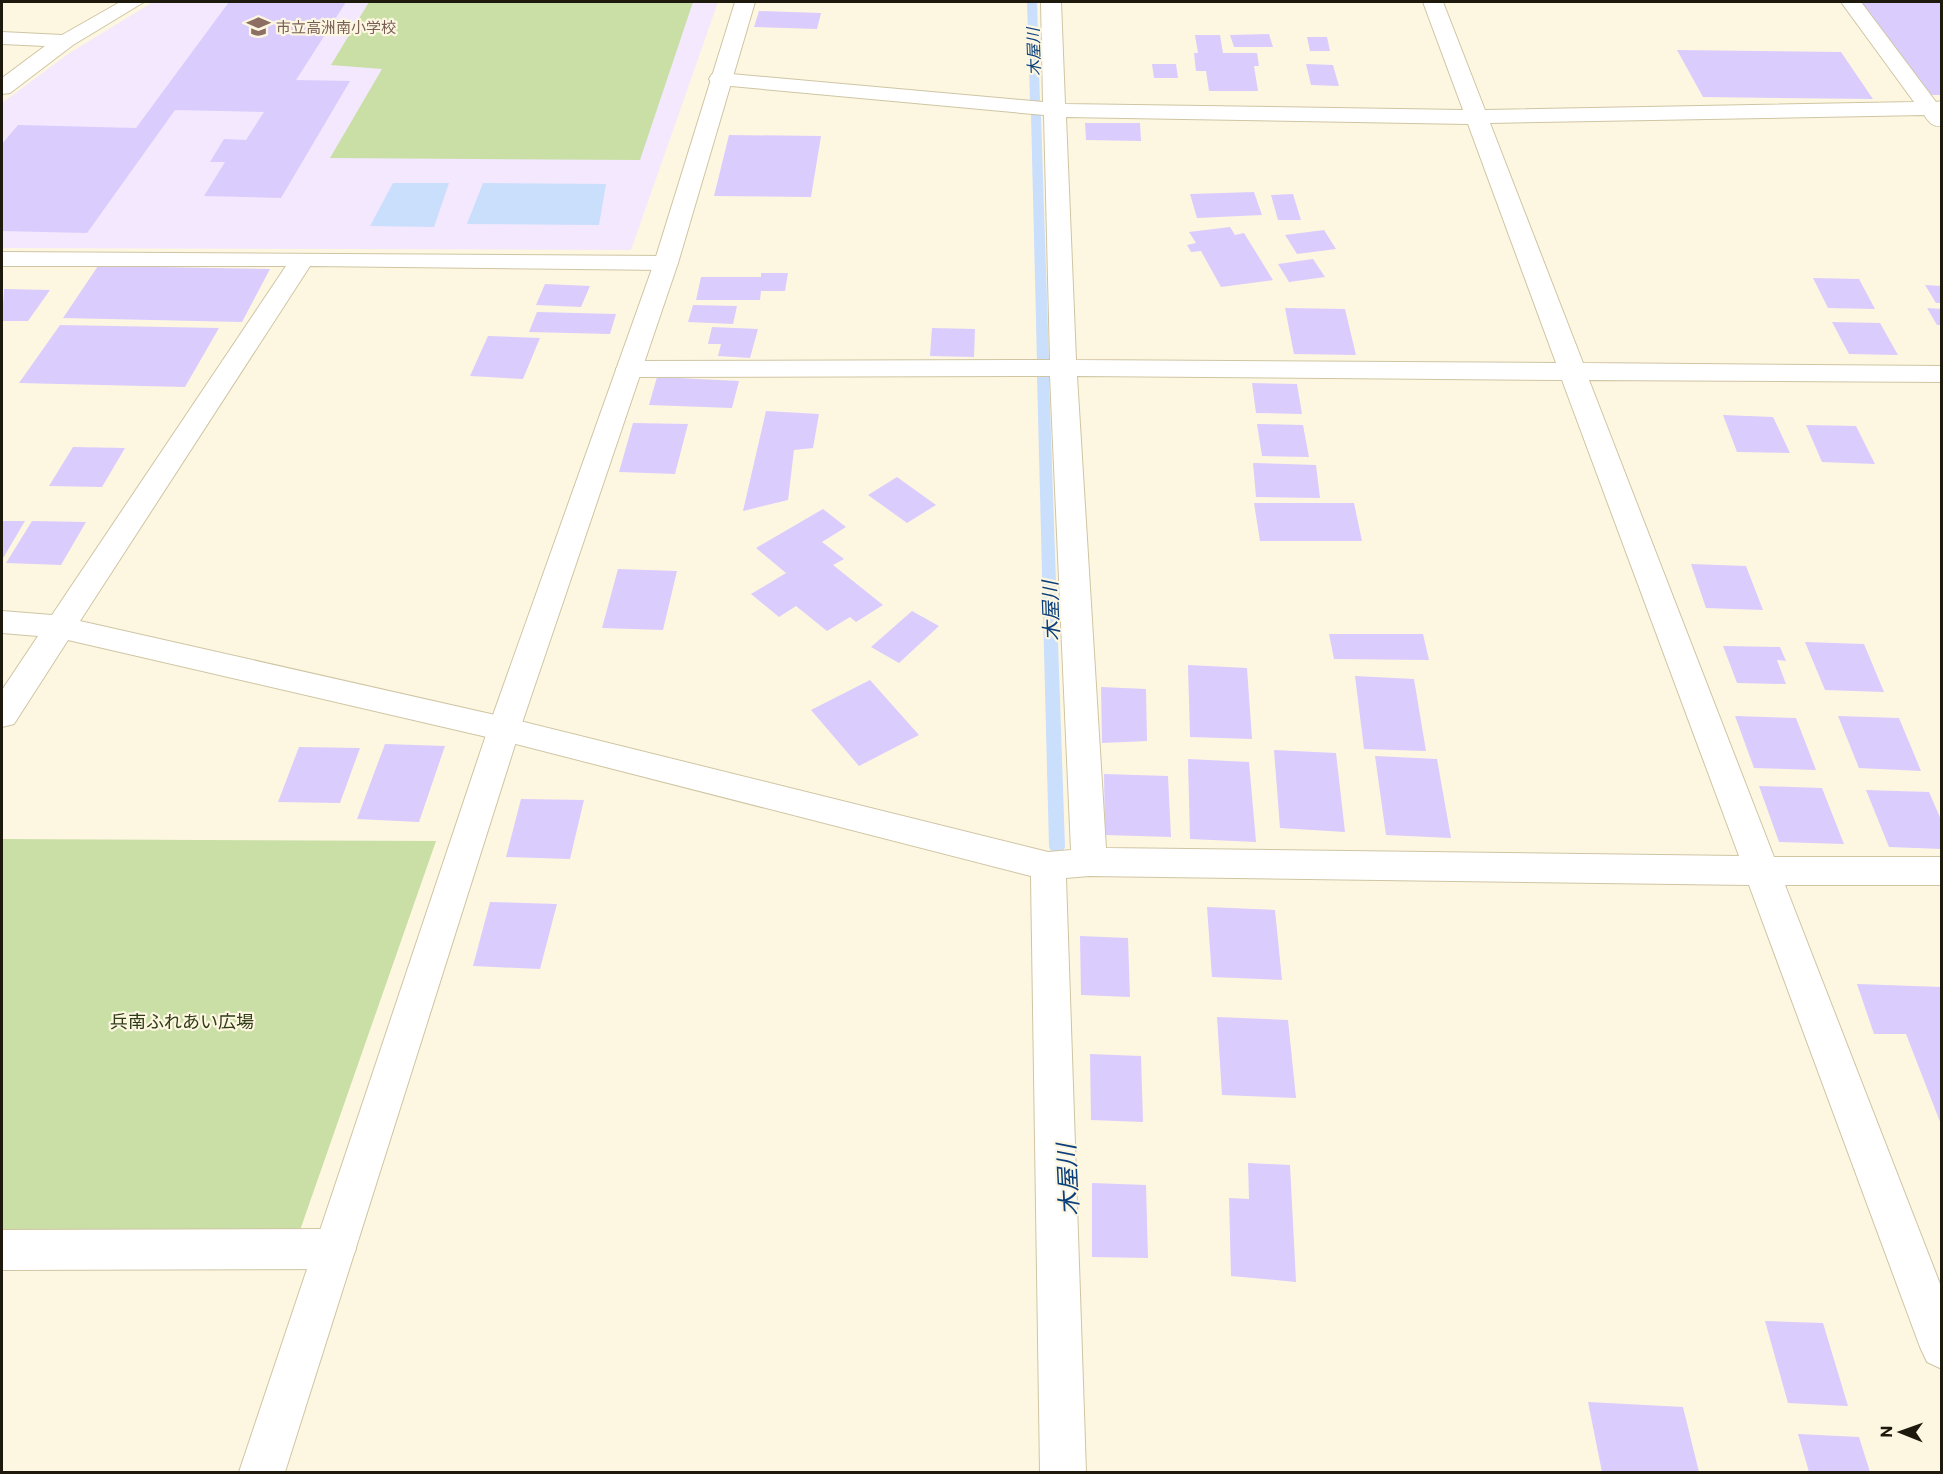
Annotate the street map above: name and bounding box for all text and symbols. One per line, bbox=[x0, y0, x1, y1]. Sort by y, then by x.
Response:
school or university icon: 市立高洲南小学校 bbox=[245, 14, 271, 40]
place label: 市立高洲南小学校 bbox=[276, 18, 396, 36]
water label: 木屋川 bbox=[1023, 26, 1043, 76]
water label: 木屋川 bbox=[1037, 579, 1063, 641]
park label: 兵南ふれあい広場 bbox=[110, 1010, 254, 1032]
water label: 木屋川 bbox=[1050, 1140, 1083, 1217]
north arrow bbox=[1871, 1402, 1931, 1462]
text: N bbox=[1876, 1426, 1895, 1438]

